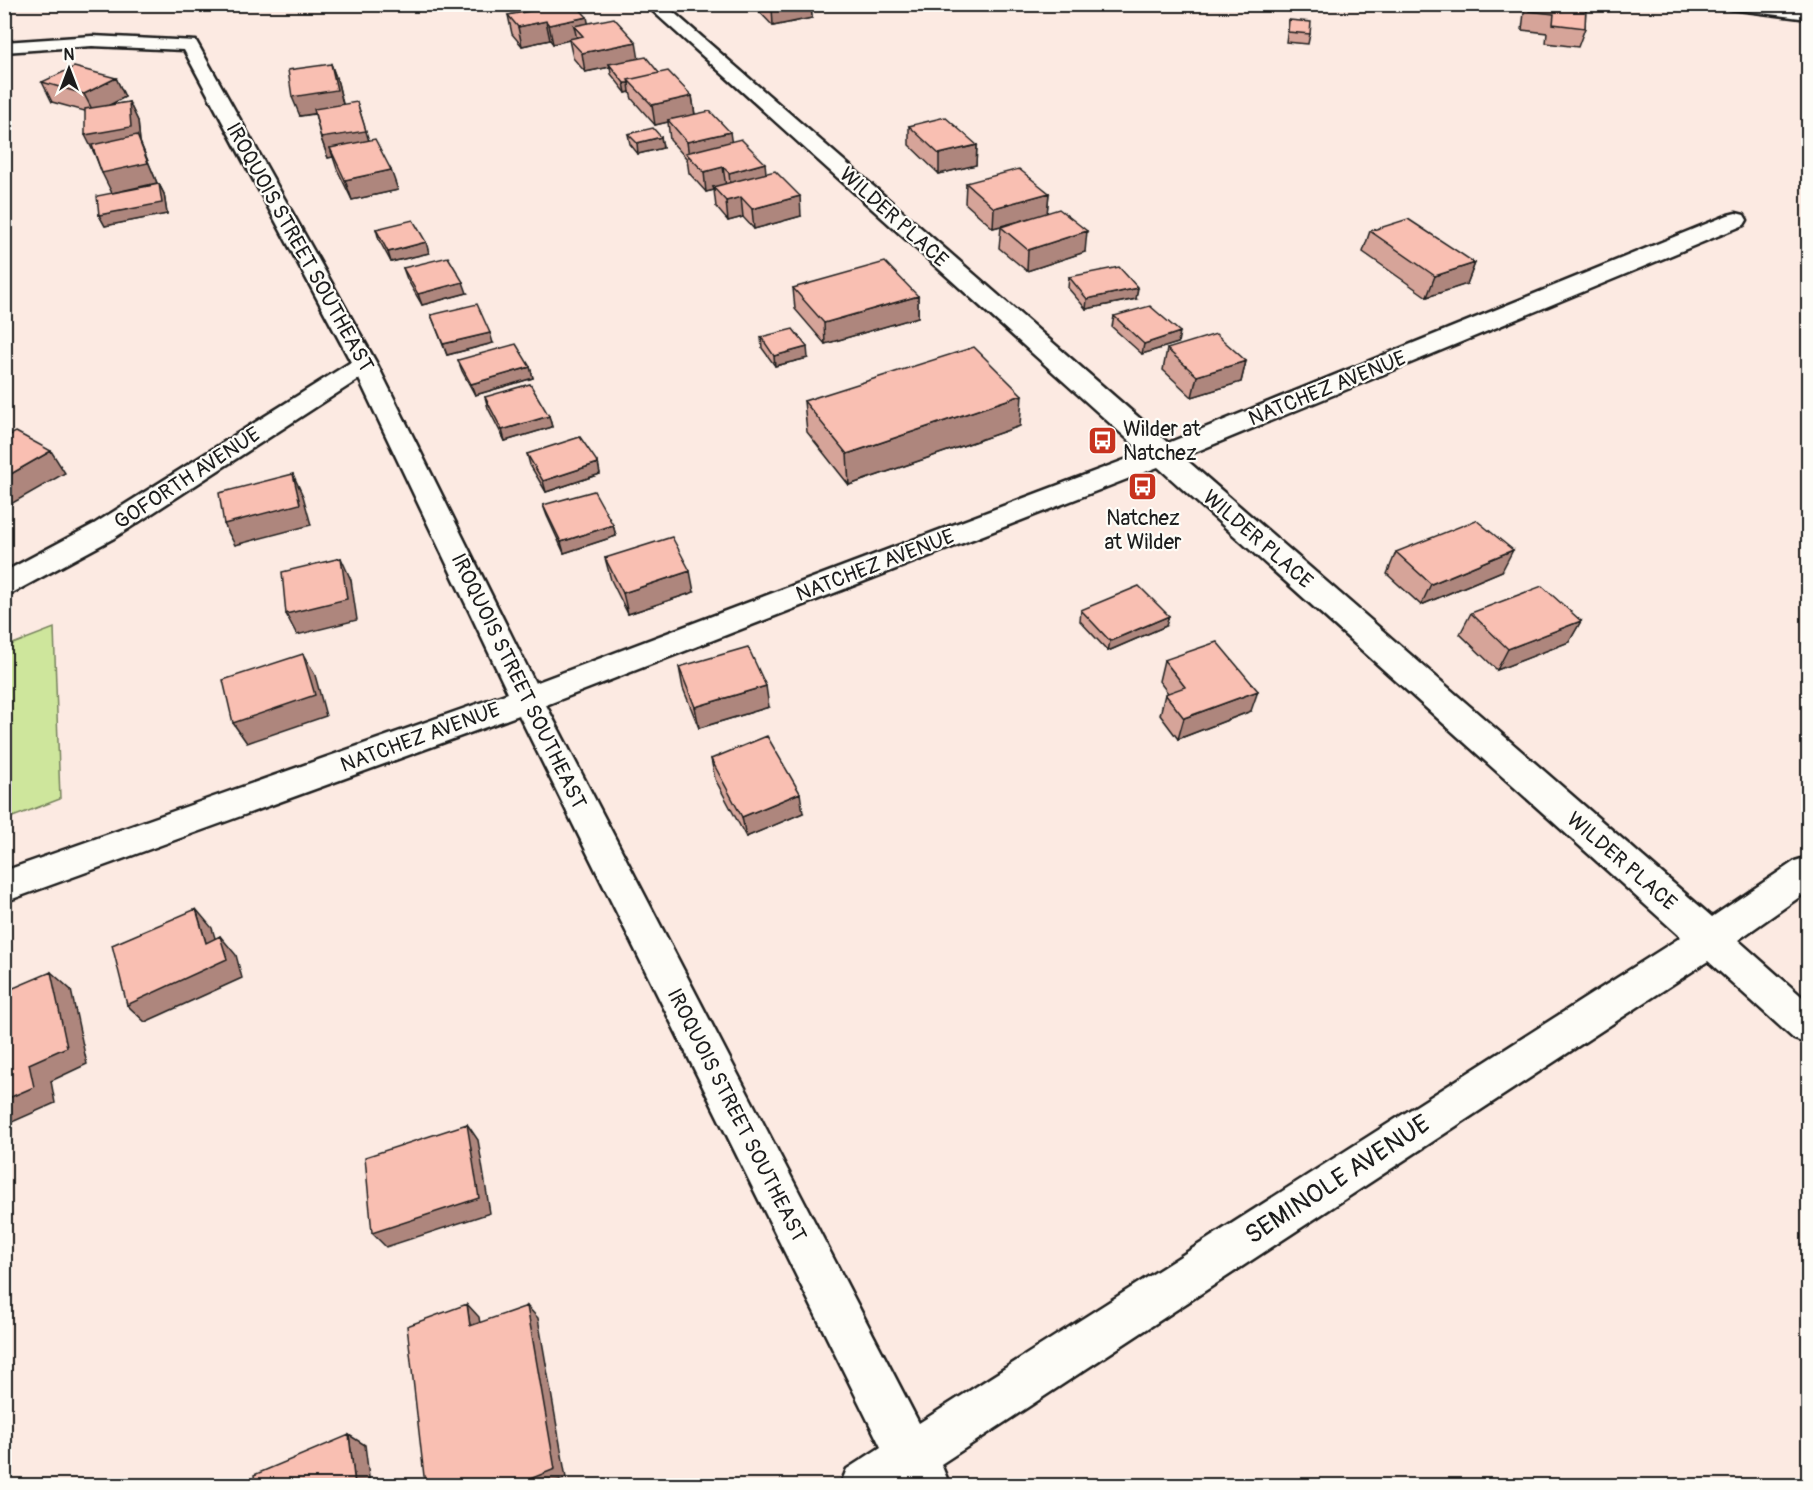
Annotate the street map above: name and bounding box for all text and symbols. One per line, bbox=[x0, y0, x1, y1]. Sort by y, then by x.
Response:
north arrow bbox=[39, 39, 99, 99]
text: N bbox=[64, 45, 75, 65]
street label: IROQUOIS STREET SOUTHEAST bbox=[220, 118, 380, 377]
street label: WILDER PLACE bbox=[834, 161, 954, 273]
street label: NATCHEZ AVENUE bbox=[1244, 345, 1410, 432]
place label: Wilder at Natchez bbox=[1123, 416, 1201, 467]
street label: GOFORTH AVENUE bbox=[109, 421, 265, 536]
bus stop icon: Wilder at Natchez bbox=[1086, 425, 1118, 457]
bus stop icon: Natchez at Wilder bbox=[1127, 471, 1159, 503]
street label: WILDER PLACE bbox=[1197, 484, 1318, 595]
place label: Natchez at Wilder bbox=[1104, 505, 1182, 556]
street label: NATCHEZ AVENUE bbox=[792, 523, 958, 608]
street label: IROQUOIS STREET SOUTHEAST bbox=[445, 549, 592, 814]
street label: NATCHEZ AVENUE bbox=[337, 696, 504, 779]
street label: WILDER PLACE bbox=[1561, 806, 1682, 917]
street label: IROQUOIS STREET SOUTHEAST bbox=[661, 984, 813, 1247]
street label: SEMINOLE AVENUE bbox=[1239, 1108, 1436, 1252]

